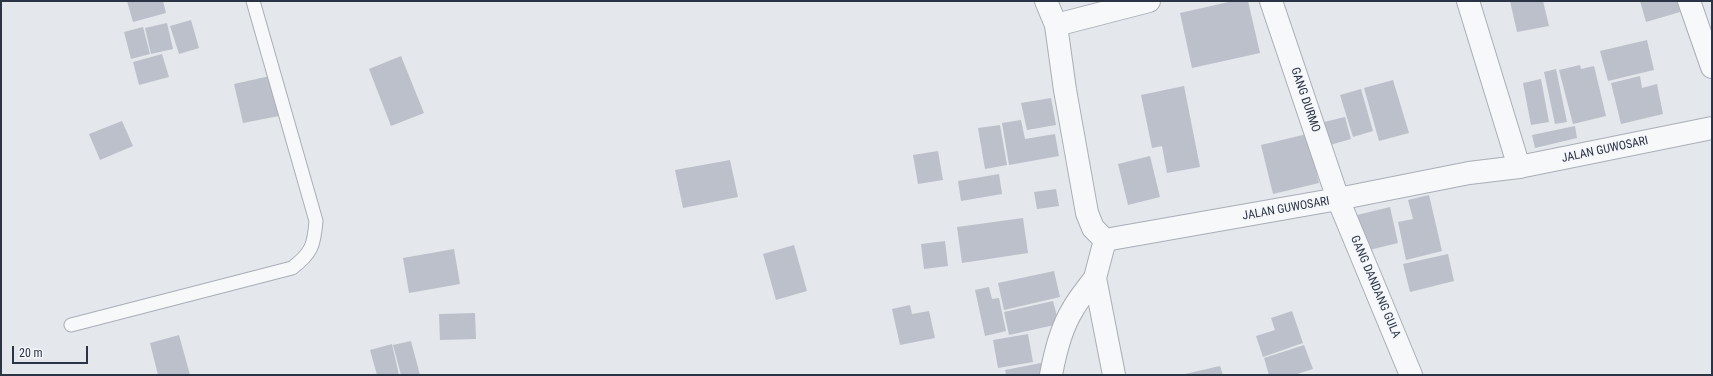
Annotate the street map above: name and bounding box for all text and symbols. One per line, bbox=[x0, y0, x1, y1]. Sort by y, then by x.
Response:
street label: GANG DURMO bbox=[1287, 66, 1323, 134]
street label: JALAN GUWOSARI bbox=[1560, 134, 1650, 166]
street label: JALAN GUWOSARI bbox=[1241, 194, 1331, 224]
street label: GANG DANDANG GULA bbox=[1347, 234, 1403, 340]
scale bar bbox=[14, 338, 90, 364]
text: 20 m bbox=[19, 346, 43, 360]

